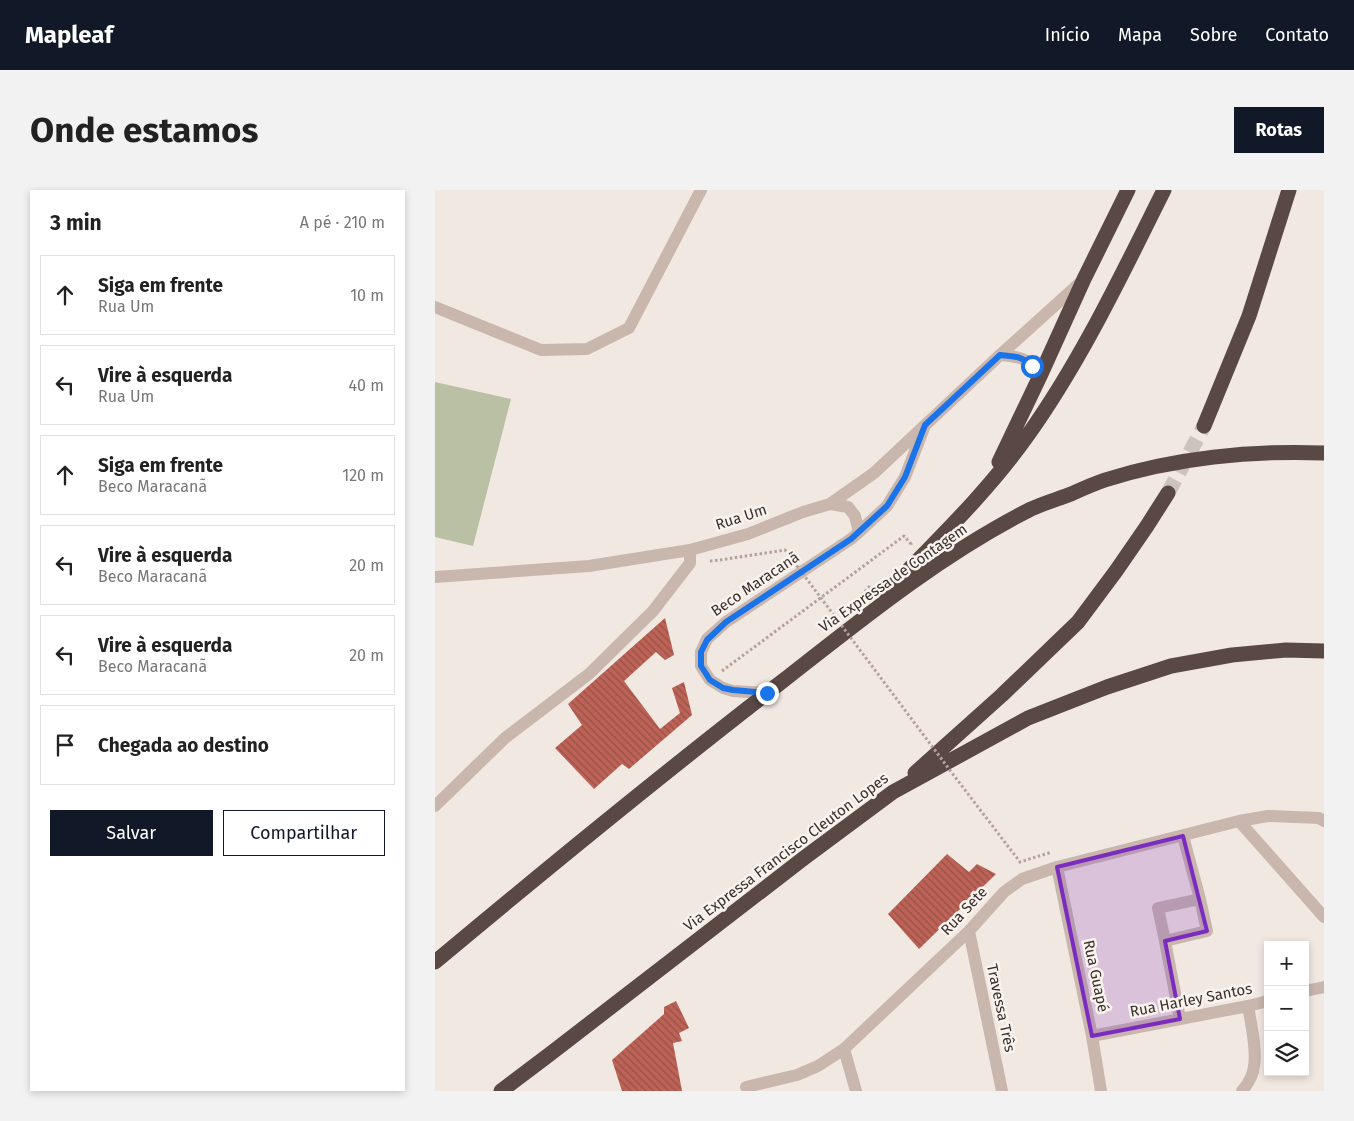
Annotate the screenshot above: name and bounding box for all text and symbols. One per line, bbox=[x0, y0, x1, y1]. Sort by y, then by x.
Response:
text: Mapleaf bbox=[25, 21, 113, 49]
text: Início bbox=[1045, 24, 1090, 46]
text: Mapa bbox=[1118, 24, 1162, 46]
text: Sobre bbox=[1190, 24, 1237, 46]
text: Contato bbox=[1265, 24, 1329, 46]
button: Rotas bbox=[1234, 107, 1324, 153]
text: Onde estamos bbox=[30, 109, 258, 151]
text: 3 min bbox=[50, 210, 102, 236]
text: A pé · 210 m bbox=[300, 213, 385, 232]
text: Siga em frente bbox=[98, 274, 223, 297]
icon: ahead bbox=[51, 281, 79, 309]
text: 10 m bbox=[350, 286, 384, 305]
text: Rua Um bbox=[98, 297, 154, 316]
route start bbox=[1021, 355, 1044, 378]
text: Vire à esquerda bbox=[98, 364, 232, 387]
icon: left bbox=[51, 371, 79, 399]
text: 40 m bbox=[349, 376, 384, 395]
text: Rua Um bbox=[98, 387, 154, 406]
text: Siga em frente bbox=[98, 454, 223, 477]
icon: ahead bbox=[51, 461, 79, 489]
text: 120 m bbox=[342, 466, 384, 485]
text: Beco Maracanã bbox=[98, 477, 207, 496]
street label: Rua Um bbox=[713, 500, 769, 534]
street label: Via Expressa de Contagem bbox=[815, 520, 971, 636]
text: Vire à esquerda bbox=[98, 544, 232, 567]
street label: Beco Maracanã bbox=[708, 548, 802, 620]
icon: left bbox=[51, 551, 79, 579]
text: 20 m bbox=[349, 556, 384, 575]
text: Beco Maracanã bbox=[98, 567, 207, 586]
text: Vire à esquerda bbox=[98, 634, 232, 657]
icon: left bbox=[51, 641, 79, 669]
text: 20 m bbox=[349, 646, 384, 665]
text: Beco Maracanã bbox=[98, 657, 207, 676]
route end bbox=[756, 682, 779, 705]
icon: arrive bbox=[51, 731, 79, 759]
text: Chegada ao destino bbox=[98, 734, 269, 757]
street label: Via Expressa Francisco Cleuton Lopes bbox=[680, 769, 892, 935]
button: Salvar bbox=[50, 810, 213, 856]
button: Compartilhar bbox=[223, 810, 385, 856]
street label: Rua Sete bbox=[937, 883, 991, 939]
street label: Rua Guapé bbox=[1080, 938, 1112, 1014]
map controls bbox=[1264, 941, 1309, 1076]
button: + bbox=[1264, 941, 1309, 986]
street label: Travessa Três bbox=[983, 962, 1019, 1054]
street label: Rua Harley Santos bbox=[1128, 979, 1254, 1021]
button: − bbox=[1264, 986, 1309, 1031]
button: layers bbox=[1264, 1031, 1309, 1076]

